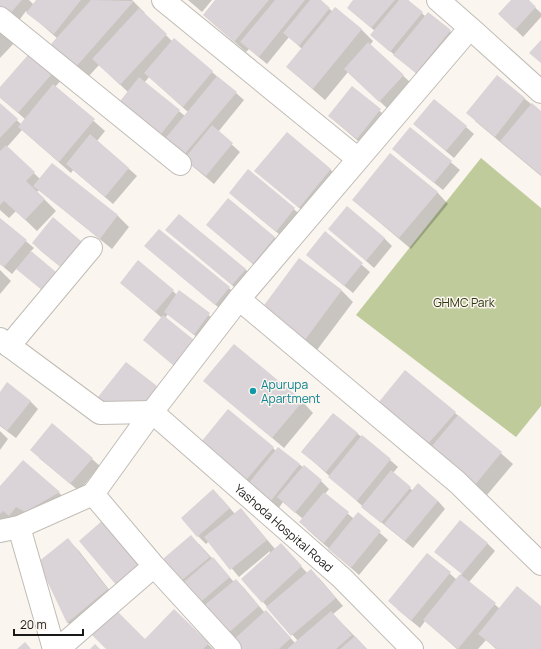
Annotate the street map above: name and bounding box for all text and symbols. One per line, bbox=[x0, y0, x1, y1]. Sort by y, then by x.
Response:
park label: GHMC Park bbox=[433, 294, 496, 311]
place label: Apurupa Apartment bbox=[261, 376, 321, 407]
marker: Apurupa Apartment bbox=[248, 386, 258, 396]
street label: Yashoda Hospital Road bbox=[231, 480, 337, 575]
scale bar bbox=[14, 611, 83, 637]
text: 20 m bbox=[20, 616, 47, 633]

